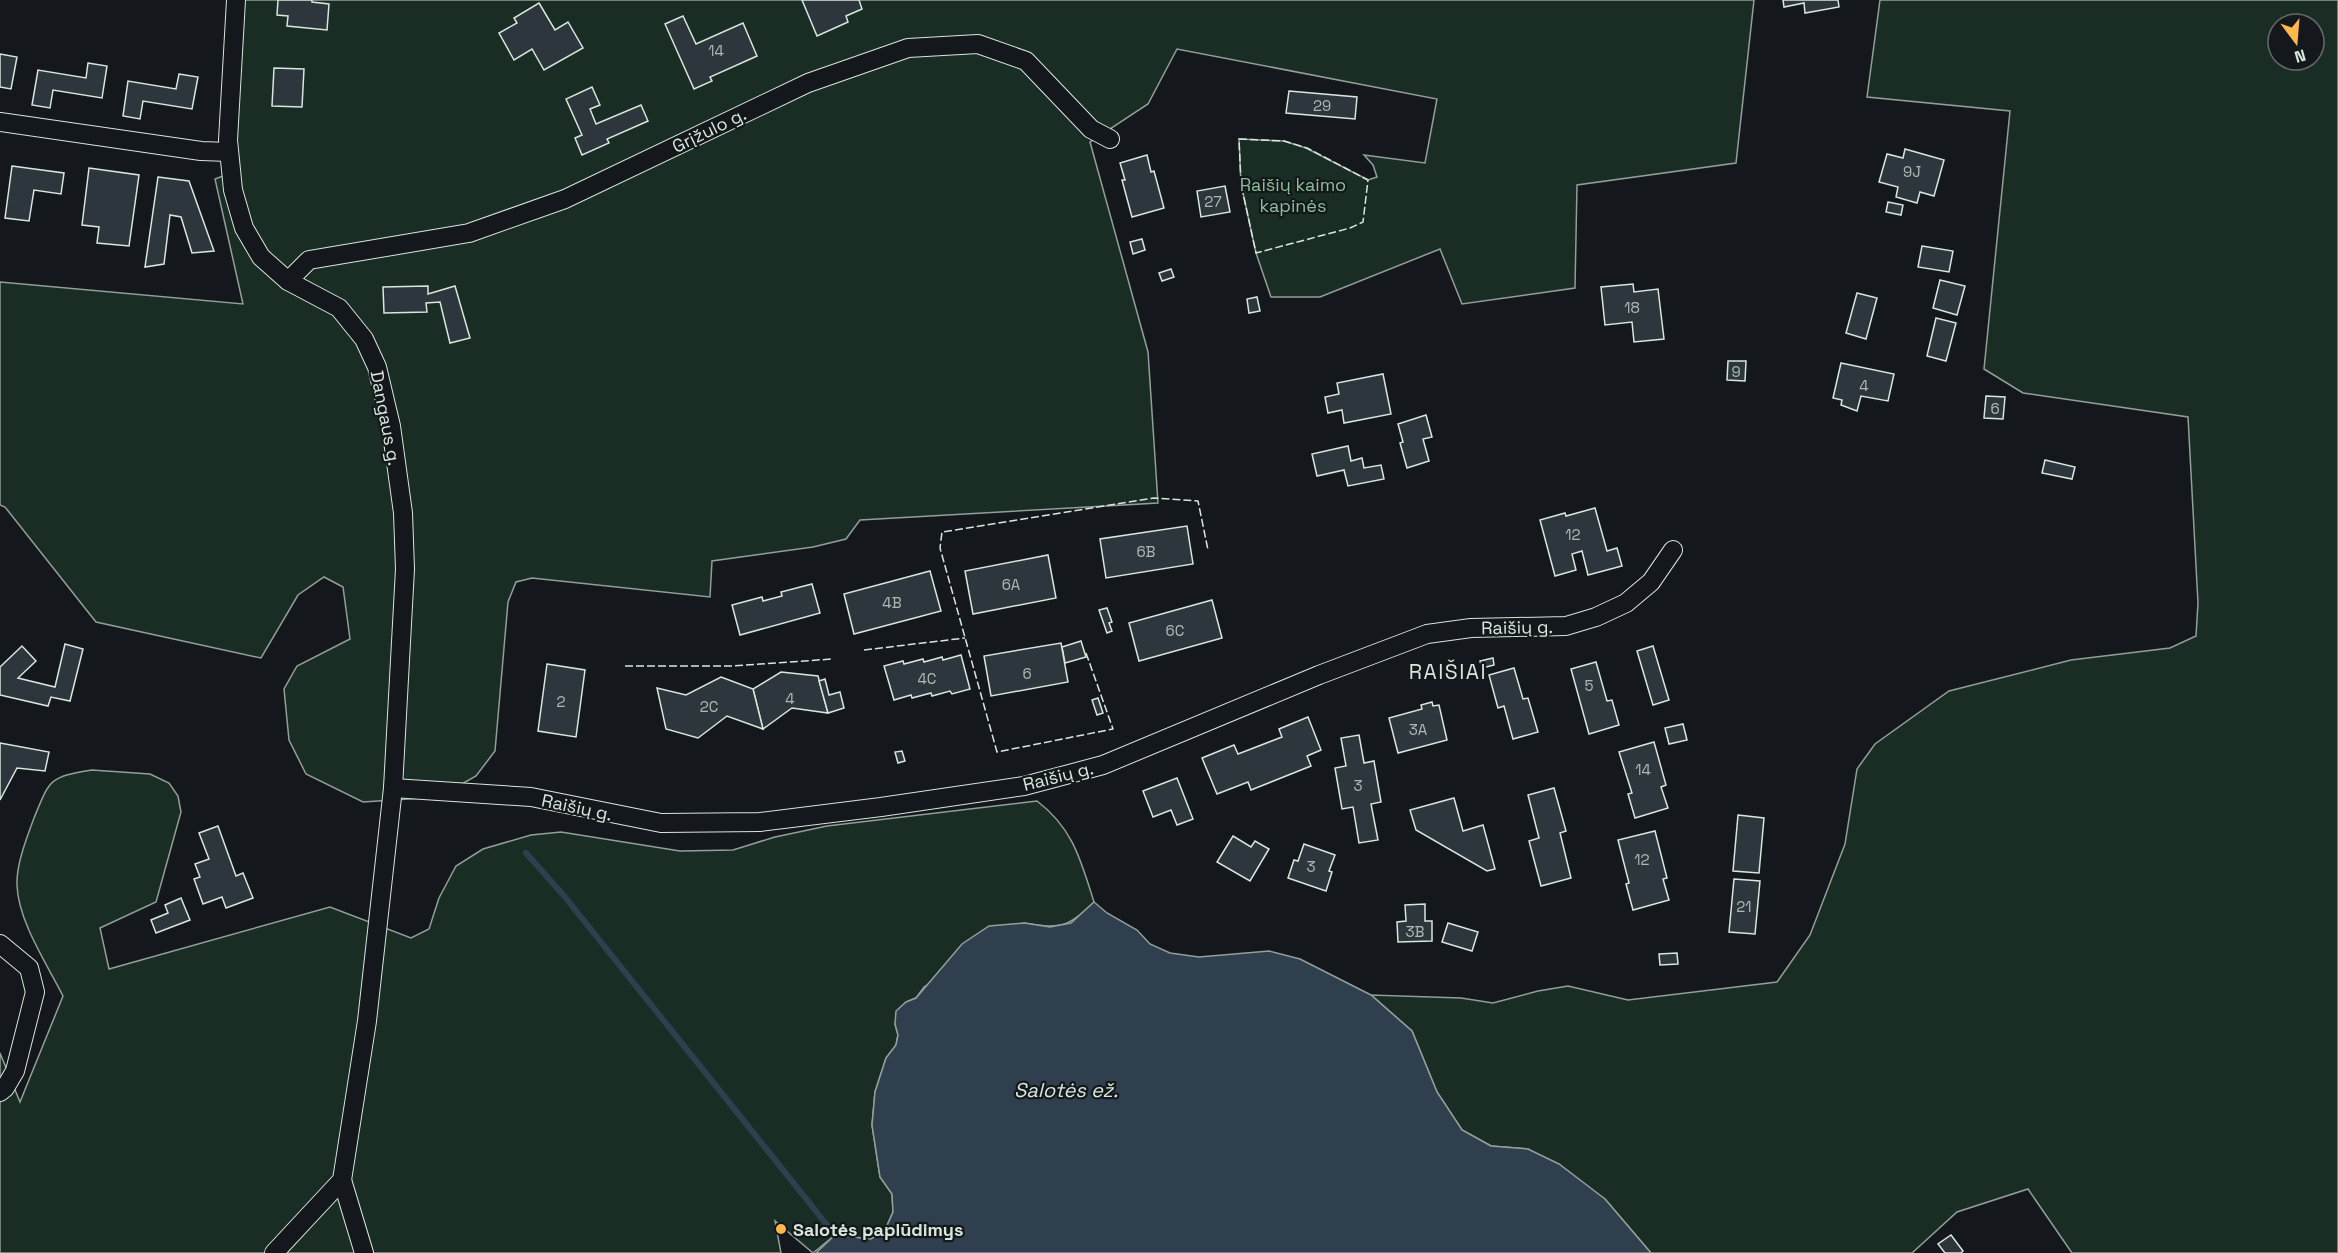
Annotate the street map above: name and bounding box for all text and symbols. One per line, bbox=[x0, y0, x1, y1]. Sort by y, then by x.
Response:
north arrow bbox=[2266, 12, 2326, 72]
house number: 14 bbox=[708, 41, 724, 60]
text: N bbox=[2292, 44, 2308, 68]
house number: 29 bbox=[1313, 96, 1331, 115]
street label: Grįžulo g. bbox=[668, 102, 750, 158]
house number: 9J bbox=[1903, 162, 1921, 181]
park label: Raišių kaimo kapinės bbox=[1240, 173, 1346, 217]
house number: 27 bbox=[1204, 192, 1222, 211]
house number: 18 bbox=[1624, 298, 1640, 317]
house number: 9 bbox=[1731, 362, 1741, 381]
street label: Dangaus g. bbox=[366, 369, 406, 467]
house number: 4 bbox=[1859, 376, 1869, 395]
house number: 6 bbox=[1990, 399, 2000, 418]
house number: 12 bbox=[1565, 525, 1581, 544]
house number: 6B bbox=[1136, 542, 1156, 561]
house number: 6A bbox=[1002, 575, 1021, 594]
house number: 4B bbox=[882, 593, 902, 612]
street label: Raišių g. bbox=[1481, 615, 1553, 639]
house number: 6C bbox=[1166, 621, 1184, 640]
district label: RAIŠIAI bbox=[1409, 658, 1487, 685]
house number: 6 bbox=[1022, 664, 1032, 683]
house number: 4C bbox=[917, 669, 937, 688]
house number: 5 bbox=[1585, 676, 1594, 695]
house number: 4 bbox=[785, 689, 795, 708]
house number: 2 bbox=[556, 692, 566, 711]
house number: 2C bbox=[700, 697, 718, 716]
house number: 3A bbox=[1409, 720, 1428, 739]
street label: Raišių g. bbox=[1020, 756, 1096, 796]
house number: 14 bbox=[1635, 760, 1651, 779]
house number: 3 bbox=[1353, 776, 1363, 795]
street label: Raišių g. bbox=[540, 788, 614, 826]
house number: 12 bbox=[1634, 850, 1650, 869]
house number: 3 bbox=[1306, 857, 1316, 876]
house number: 21 bbox=[1736, 897, 1752, 916]
house number: 3B bbox=[1406, 922, 1425, 941]
water label: Salotės ež. bbox=[1014, 1077, 1118, 1103]
place label: Salotės paplūdimys bbox=[793, 1218, 963, 1241]
marker: Salotės paplūdimys bbox=[774, 1222, 788, 1236]

